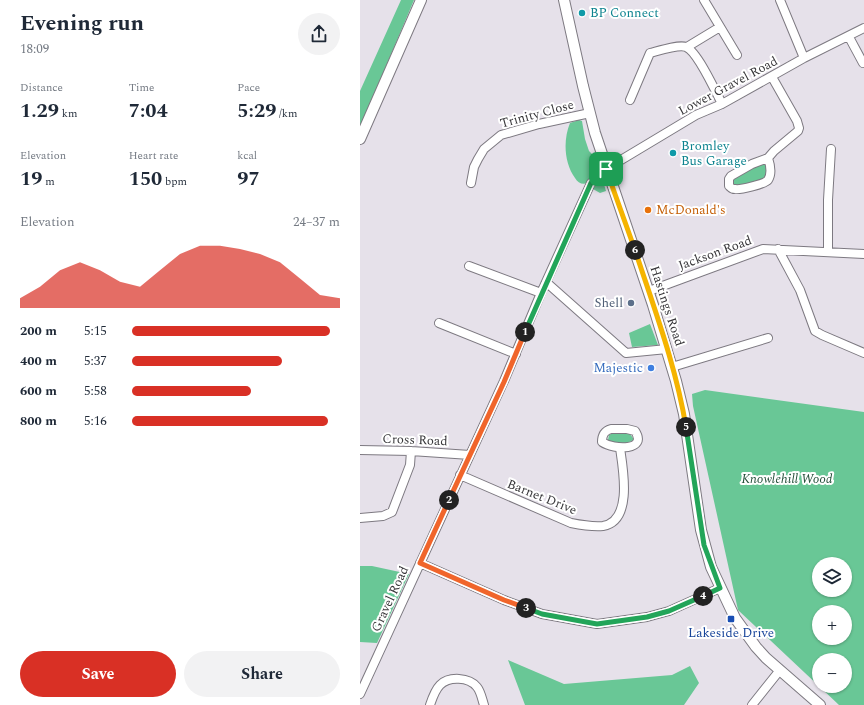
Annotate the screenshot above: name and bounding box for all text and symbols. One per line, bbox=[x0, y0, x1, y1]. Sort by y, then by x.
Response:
place label: BP Connect bbox=[590, 3, 659, 23]
text: Evening run bbox=[20, 7, 144, 40]
marker: BP Connect bbox=[577, 8, 587, 18]
button: share bbox=[298, 13, 340, 55]
text: 18:09 bbox=[20, 39, 49, 59]
street label: Lower Gravel Road bbox=[675, 51, 781, 121]
text: Distance bbox=[20, 79, 63, 96]
text: Time bbox=[129, 79, 154, 96]
text: Pace bbox=[237, 79, 260, 96]
street label: Trinity Close bbox=[498, 95, 576, 133]
text: 1.29 bbox=[20, 96, 59, 126]
text: 7:04 bbox=[129, 96, 168, 126]
text: 5:29 bbox=[237, 96, 276, 126]
text: km bbox=[59, 105, 77, 122]
text: /km bbox=[276, 105, 297, 122]
place label: Bromley Bus Garage bbox=[681, 136, 747, 171]
text: Elevation bbox=[20, 147, 66, 164]
text: Heart rate bbox=[129, 147, 178, 164]
text: kcal bbox=[237, 147, 257, 164]
marker: Bromley Bus Garage bbox=[668, 148, 678, 158]
pin bbox=[589, 152, 623, 186]
icon: arrive bbox=[595, 158, 617, 180]
text: 19 bbox=[20, 164, 42, 194]
text: 150 bbox=[129, 164, 162, 194]
text: 97 bbox=[237, 164, 260, 194]
text: m bbox=[42, 173, 55, 190]
text: bpm bbox=[162, 173, 187, 190]
place label: McDonald's bbox=[656, 200, 726, 220]
marker: McDonald's bbox=[643, 205, 653, 215]
text: Elevation bbox=[20, 212, 74, 232]
text: 24–37 m bbox=[293, 212, 340, 232]
street label: Jackson Road bbox=[675, 230, 755, 276]
pin: 6 bbox=[625, 240, 645, 260]
text: 6 bbox=[632, 241, 638, 258]
street label: Hastings Road bbox=[645, 263, 689, 349]
place label: Shell bbox=[595, 293, 623, 313]
marker: Shell bbox=[626, 298, 636, 308]
text: 200 m bbox=[20, 321, 57, 341]
text: 5:15 bbox=[84, 321, 107, 341]
pin: 1 bbox=[515, 322, 535, 342]
text: 1 bbox=[522, 323, 528, 340]
text: 400 m bbox=[20, 351, 57, 371]
text: 5:37 bbox=[84, 351, 107, 371]
place label: Majestic bbox=[593, 358, 643, 378]
marker: Majestic bbox=[646, 363, 656, 373]
text: 600 m bbox=[20, 381, 57, 401]
text: 5:58 bbox=[84, 381, 107, 401]
text: 800 m bbox=[20, 411, 57, 431]
text: 5:16 bbox=[84, 411, 107, 431]
pin: 5 bbox=[676, 417, 696, 437]
text: 5 bbox=[683, 418, 689, 435]
street label: Cross Road bbox=[382, 429, 448, 451]
park label: Knowlehill Wood bbox=[741, 469, 833, 489]
street label: Barnet Drive bbox=[504, 474, 580, 520]
pin: 2 bbox=[439, 490, 459, 510]
text: 2 bbox=[446, 491, 452, 508]
map controls bbox=[812, 557, 852, 693]
button: layers bbox=[812, 557, 852, 597]
street label: Gravel Road bbox=[366, 563, 414, 635]
pin: 4 bbox=[693, 586, 713, 606]
text: 4 bbox=[700, 587, 706, 604]
pin: 3 bbox=[516, 598, 536, 618]
text: 3 bbox=[523, 599, 529, 616]
button: + bbox=[812, 605, 852, 645]
marker: Lakeside Drive bbox=[726, 614, 736, 624]
place label: Lakeside Drive bbox=[688, 623, 774, 643]
button: Save bbox=[20, 651, 176, 697]
button: Share bbox=[184, 651, 340, 697]
button: − bbox=[812, 653, 852, 693]

